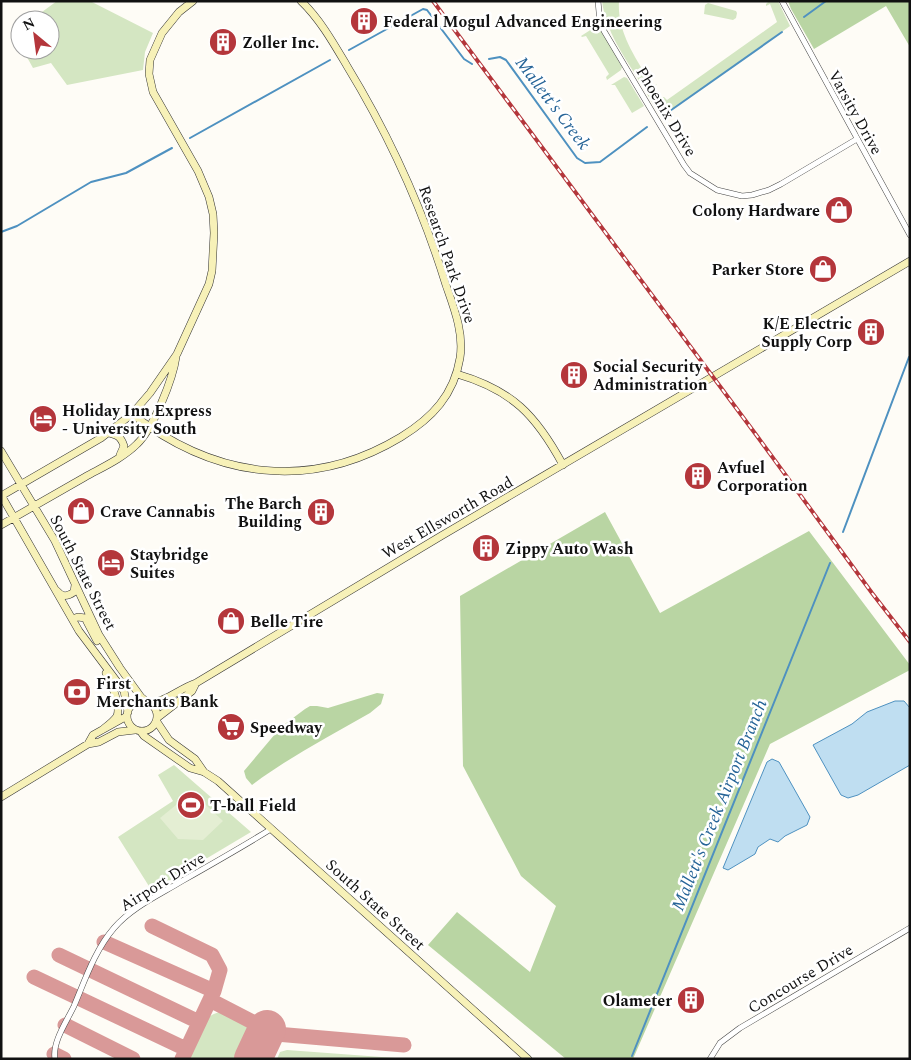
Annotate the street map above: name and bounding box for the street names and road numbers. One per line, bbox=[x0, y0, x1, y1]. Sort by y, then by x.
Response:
street label: Phoenix Drive bbox=[630, 62, 703, 161]
street label: Varsity Drive bbox=[822, 66, 888, 159]
street label: Research Park Drive bbox=[412, 182, 482, 326]
street label: West Ellsworth Road bbox=[377, 470, 518, 565]
street label: South State Street bbox=[44, 510, 123, 635]
street label: Airport Drive bbox=[115, 846, 210, 918]
street label: South State Street bbox=[320, 853, 431, 956]
street label: Concourse Drive bbox=[743, 938, 858, 1020]

